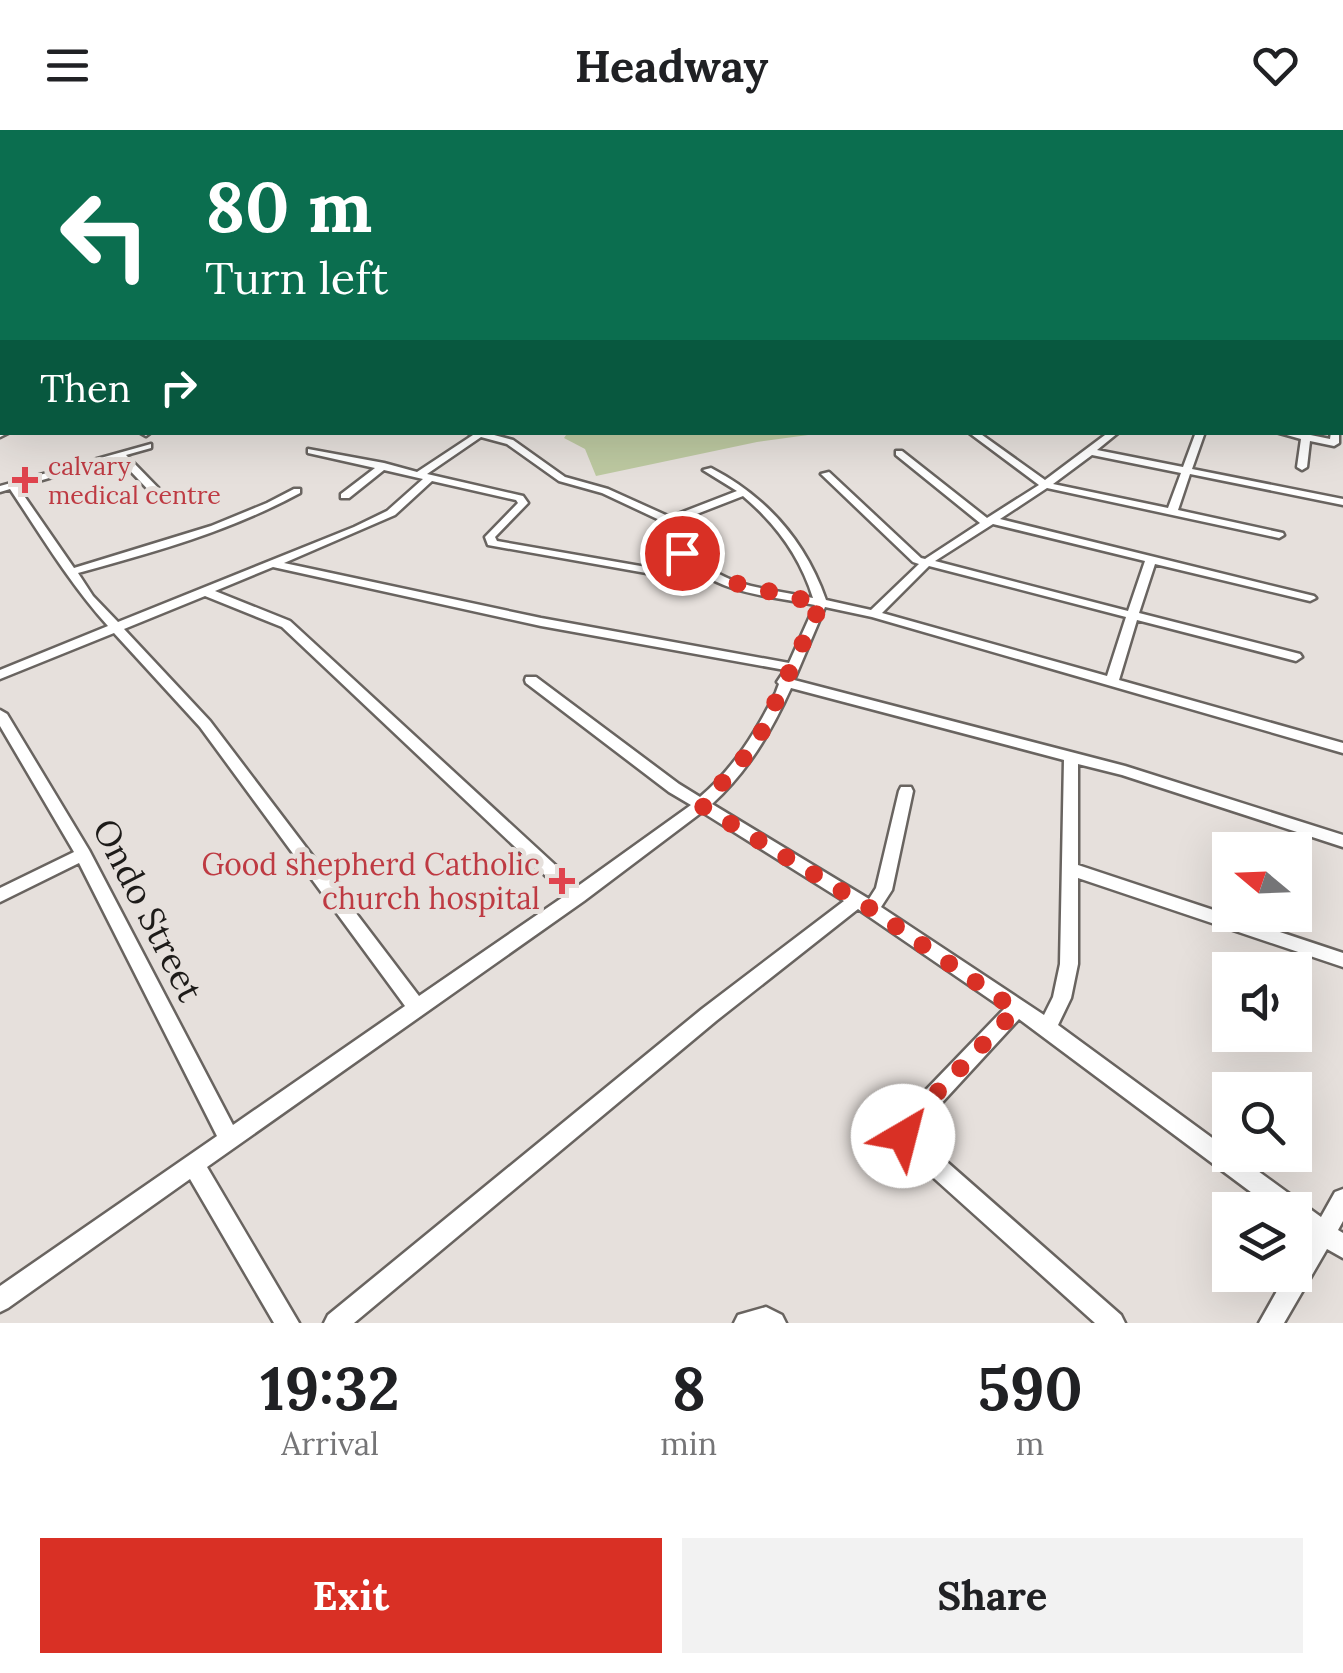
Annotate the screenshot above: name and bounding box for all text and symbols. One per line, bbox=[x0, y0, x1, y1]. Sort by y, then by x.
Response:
text: Headway bbox=[575, 37, 768, 94]
icon: menu bbox=[40, 38, 95, 93]
icon: heart bbox=[1248, 38, 1303, 93]
text: 80 m bbox=[205, 162, 372, 251]
icon: left bbox=[40, 170, 170, 300]
text: Turn left bbox=[205, 249, 388, 306]
icon: right bbox=[151, 360, 206, 415]
text: Then bbox=[40, 364, 131, 412]
place label: calvary medical centre bbox=[48, 450, 221, 511]
marker: calvary medical centre bbox=[12, 467, 38, 493]
pin bbox=[640, 511, 725, 596]
icon: arrive bbox=[655, 526, 710, 581]
street label: Ondo Street bbox=[83, 811, 213, 1009]
north arrow bbox=[1212, 832, 1312, 932]
map controls bbox=[1212, 832, 1312, 1292]
place label: Good shepherd Catholic church hospital bbox=[201, 845, 540, 917]
marker: Good shepherd Catholic church hospital bbox=[549, 868, 575, 894]
button: sound bbox=[1212, 952, 1312, 1052]
button: search bbox=[1212, 1072, 1312, 1172]
position arrow bbox=[851, 1084, 955, 1188]
button: layers bbox=[1212, 1192, 1312, 1292]
text: 19:32 bbox=[260, 1350, 400, 1426]
text: 8 bbox=[672, 1350, 706, 1426]
text: 590 bbox=[978, 1350, 1083, 1426]
text: Arrival bbox=[281, 1423, 379, 1464]
text: min bbox=[660, 1423, 717, 1464]
text: m bbox=[1016, 1423, 1044, 1464]
button: Exit bbox=[40, 1538, 662, 1653]
button: Share bbox=[682, 1538, 1303, 1653]

